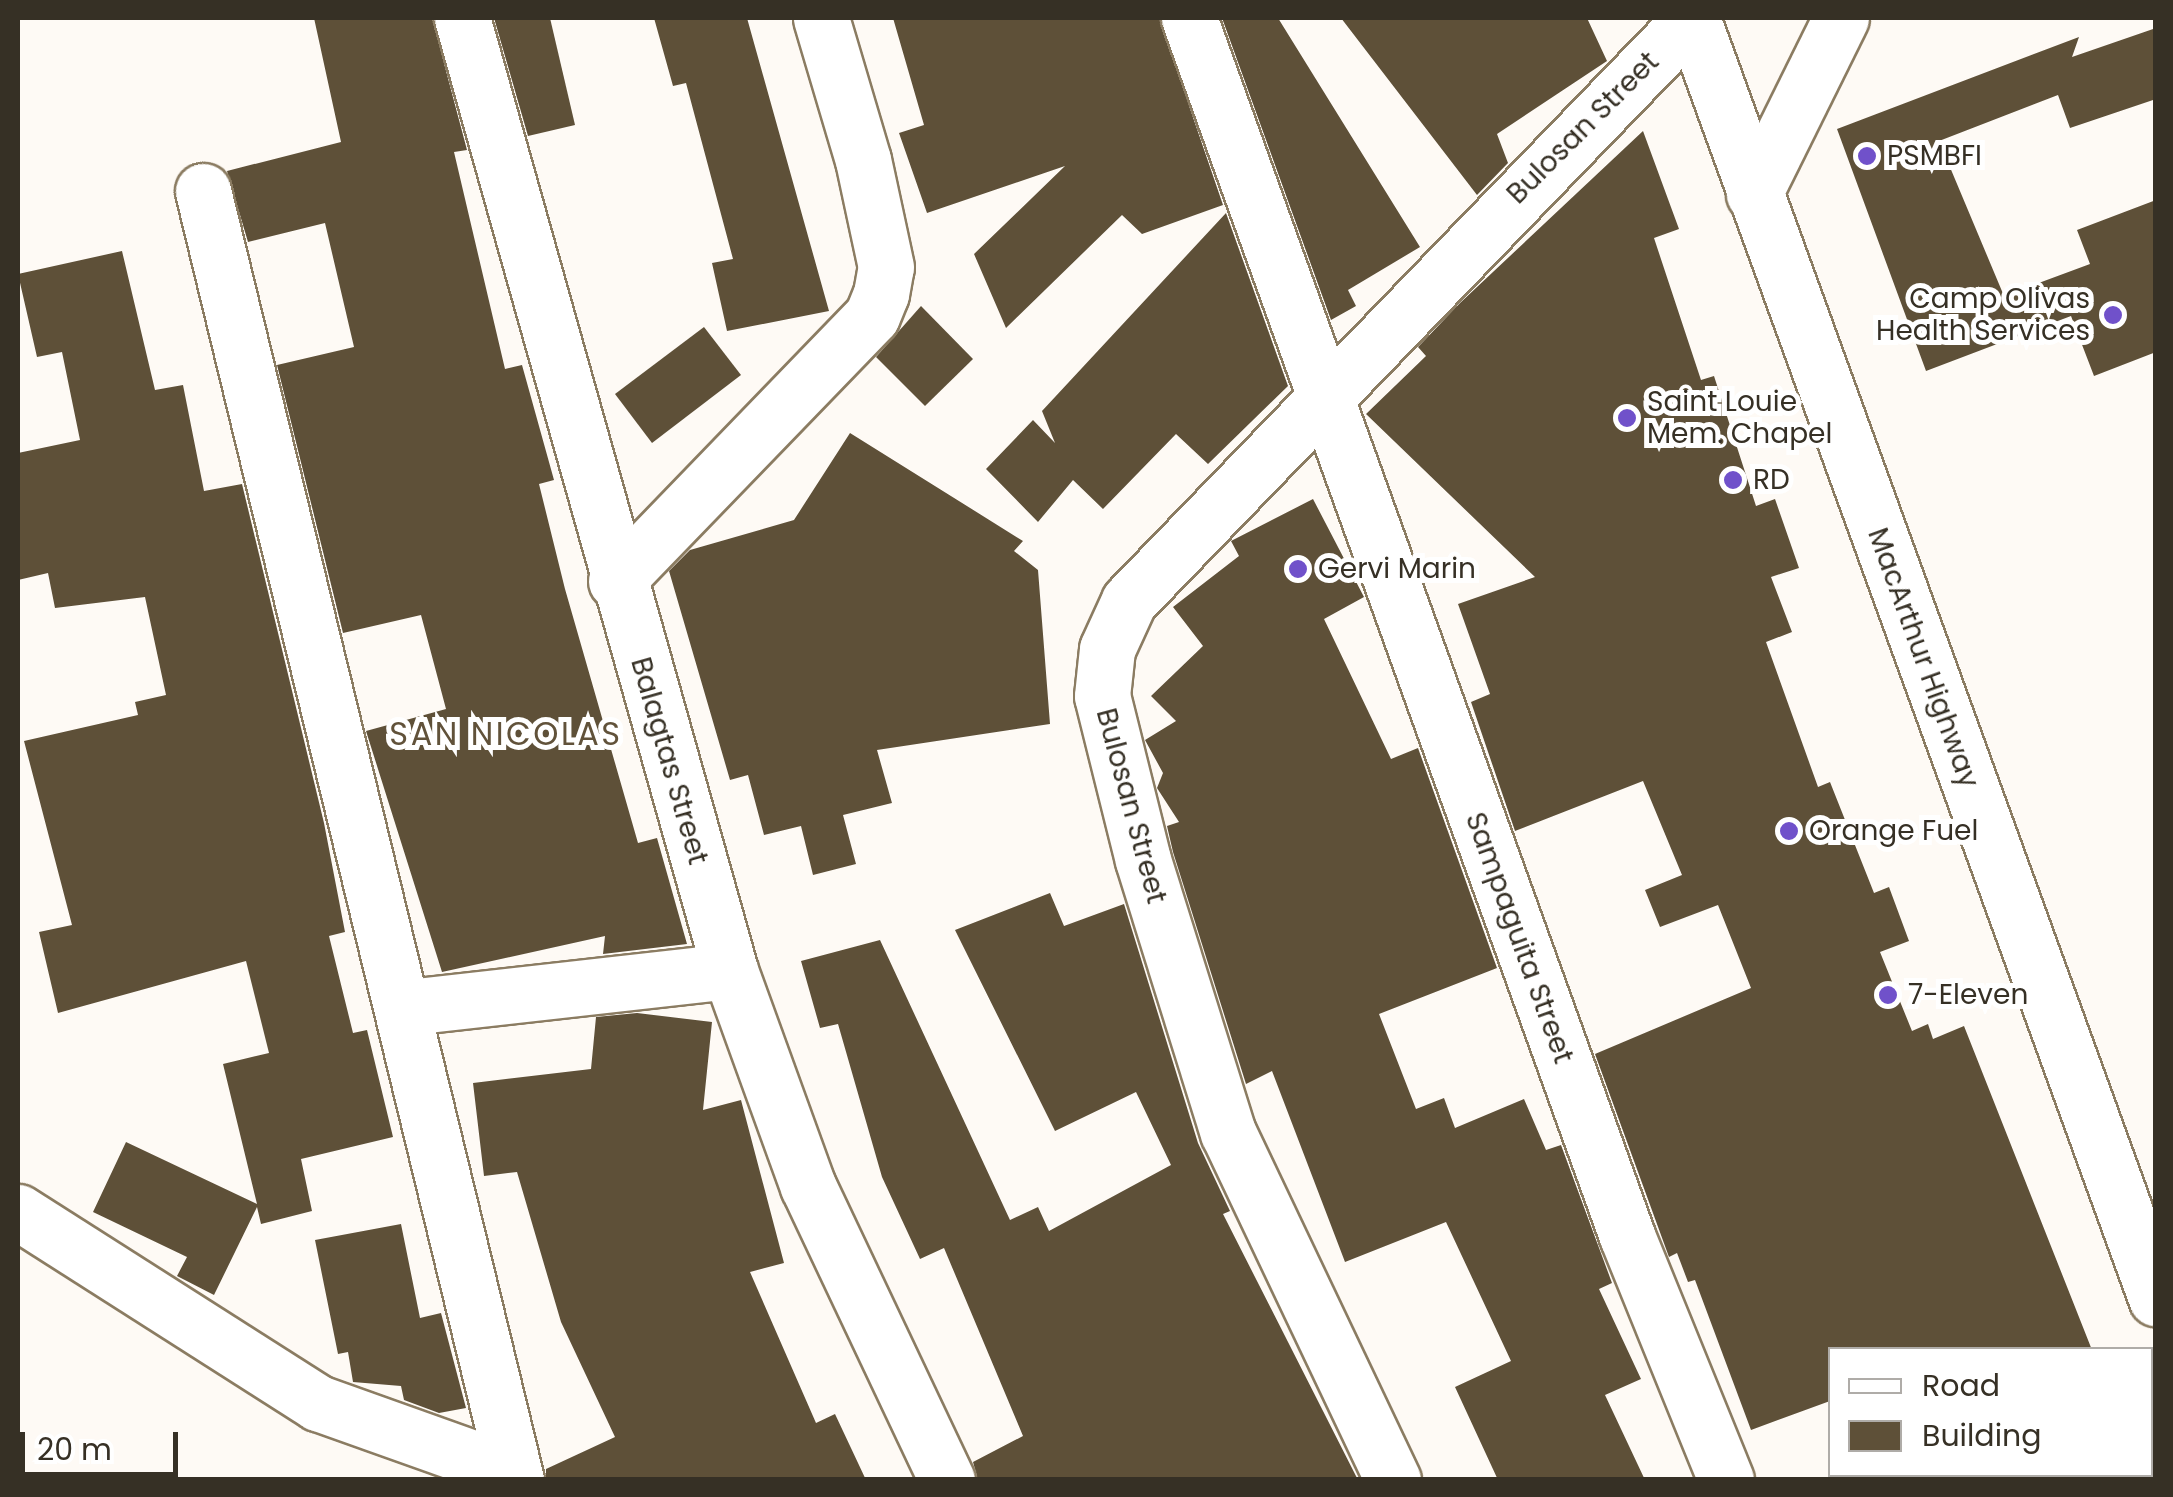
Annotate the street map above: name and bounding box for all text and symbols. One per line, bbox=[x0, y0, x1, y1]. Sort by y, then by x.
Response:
street label: Bulosan Street bbox=[1500, 45, 1666, 211]
place label: PSMBFI bbox=[1887, 139, 1982, 173]
marker: PSMBFI bbox=[1856, 145, 1878, 167]
place label: Camp Olivas Health Services bbox=[1876, 282, 2090, 348]
marker: Camp Olivas Health Services bbox=[2100, 302, 2126, 328]
place label: Saint Louie Mem. Chapel bbox=[1647, 385, 1832, 451]
marker: Saint Louie Mem. Chapel bbox=[1616, 407, 1638, 429]
place label: RD bbox=[1753, 463, 1790, 497]
marker: RD bbox=[1722, 469, 1744, 491]
street label: MacArthur Highway bbox=[1860, 523, 1986, 793]
place label: Gervi Marin bbox=[1318, 552, 1476, 586]
marker: Gervi Marin bbox=[1287, 558, 1309, 580]
street label: Balagtas Street bbox=[623, 653, 715, 869]
street label: Bulosan Street bbox=[1089, 705, 1173, 907]
district label: SAN NICOLAS bbox=[389, 715, 623, 753]
street label: Sampaguita Street bbox=[1458, 808, 1580, 1068]
place label: Orange Fuel bbox=[1809, 814, 1978, 848]
marker: Orange Fuel bbox=[1778, 820, 1800, 842]
place label: 7-Eleven bbox=[1908, 978, 2028, 1012]
marker: 7-Eleven bbox=[1877, 984, 1899, 1006]
legend bbox=[1828, 1347, 2153, 1477]
text: Road bbox=[1922, 1364, 2000, 1407]
scale bar bbox=[25, 1412, 182, 1474]
text: Building bbox=[1922, 1414, 2042, 1457]
text: 20 m bbox=[37, 1428, 112, 1471]

